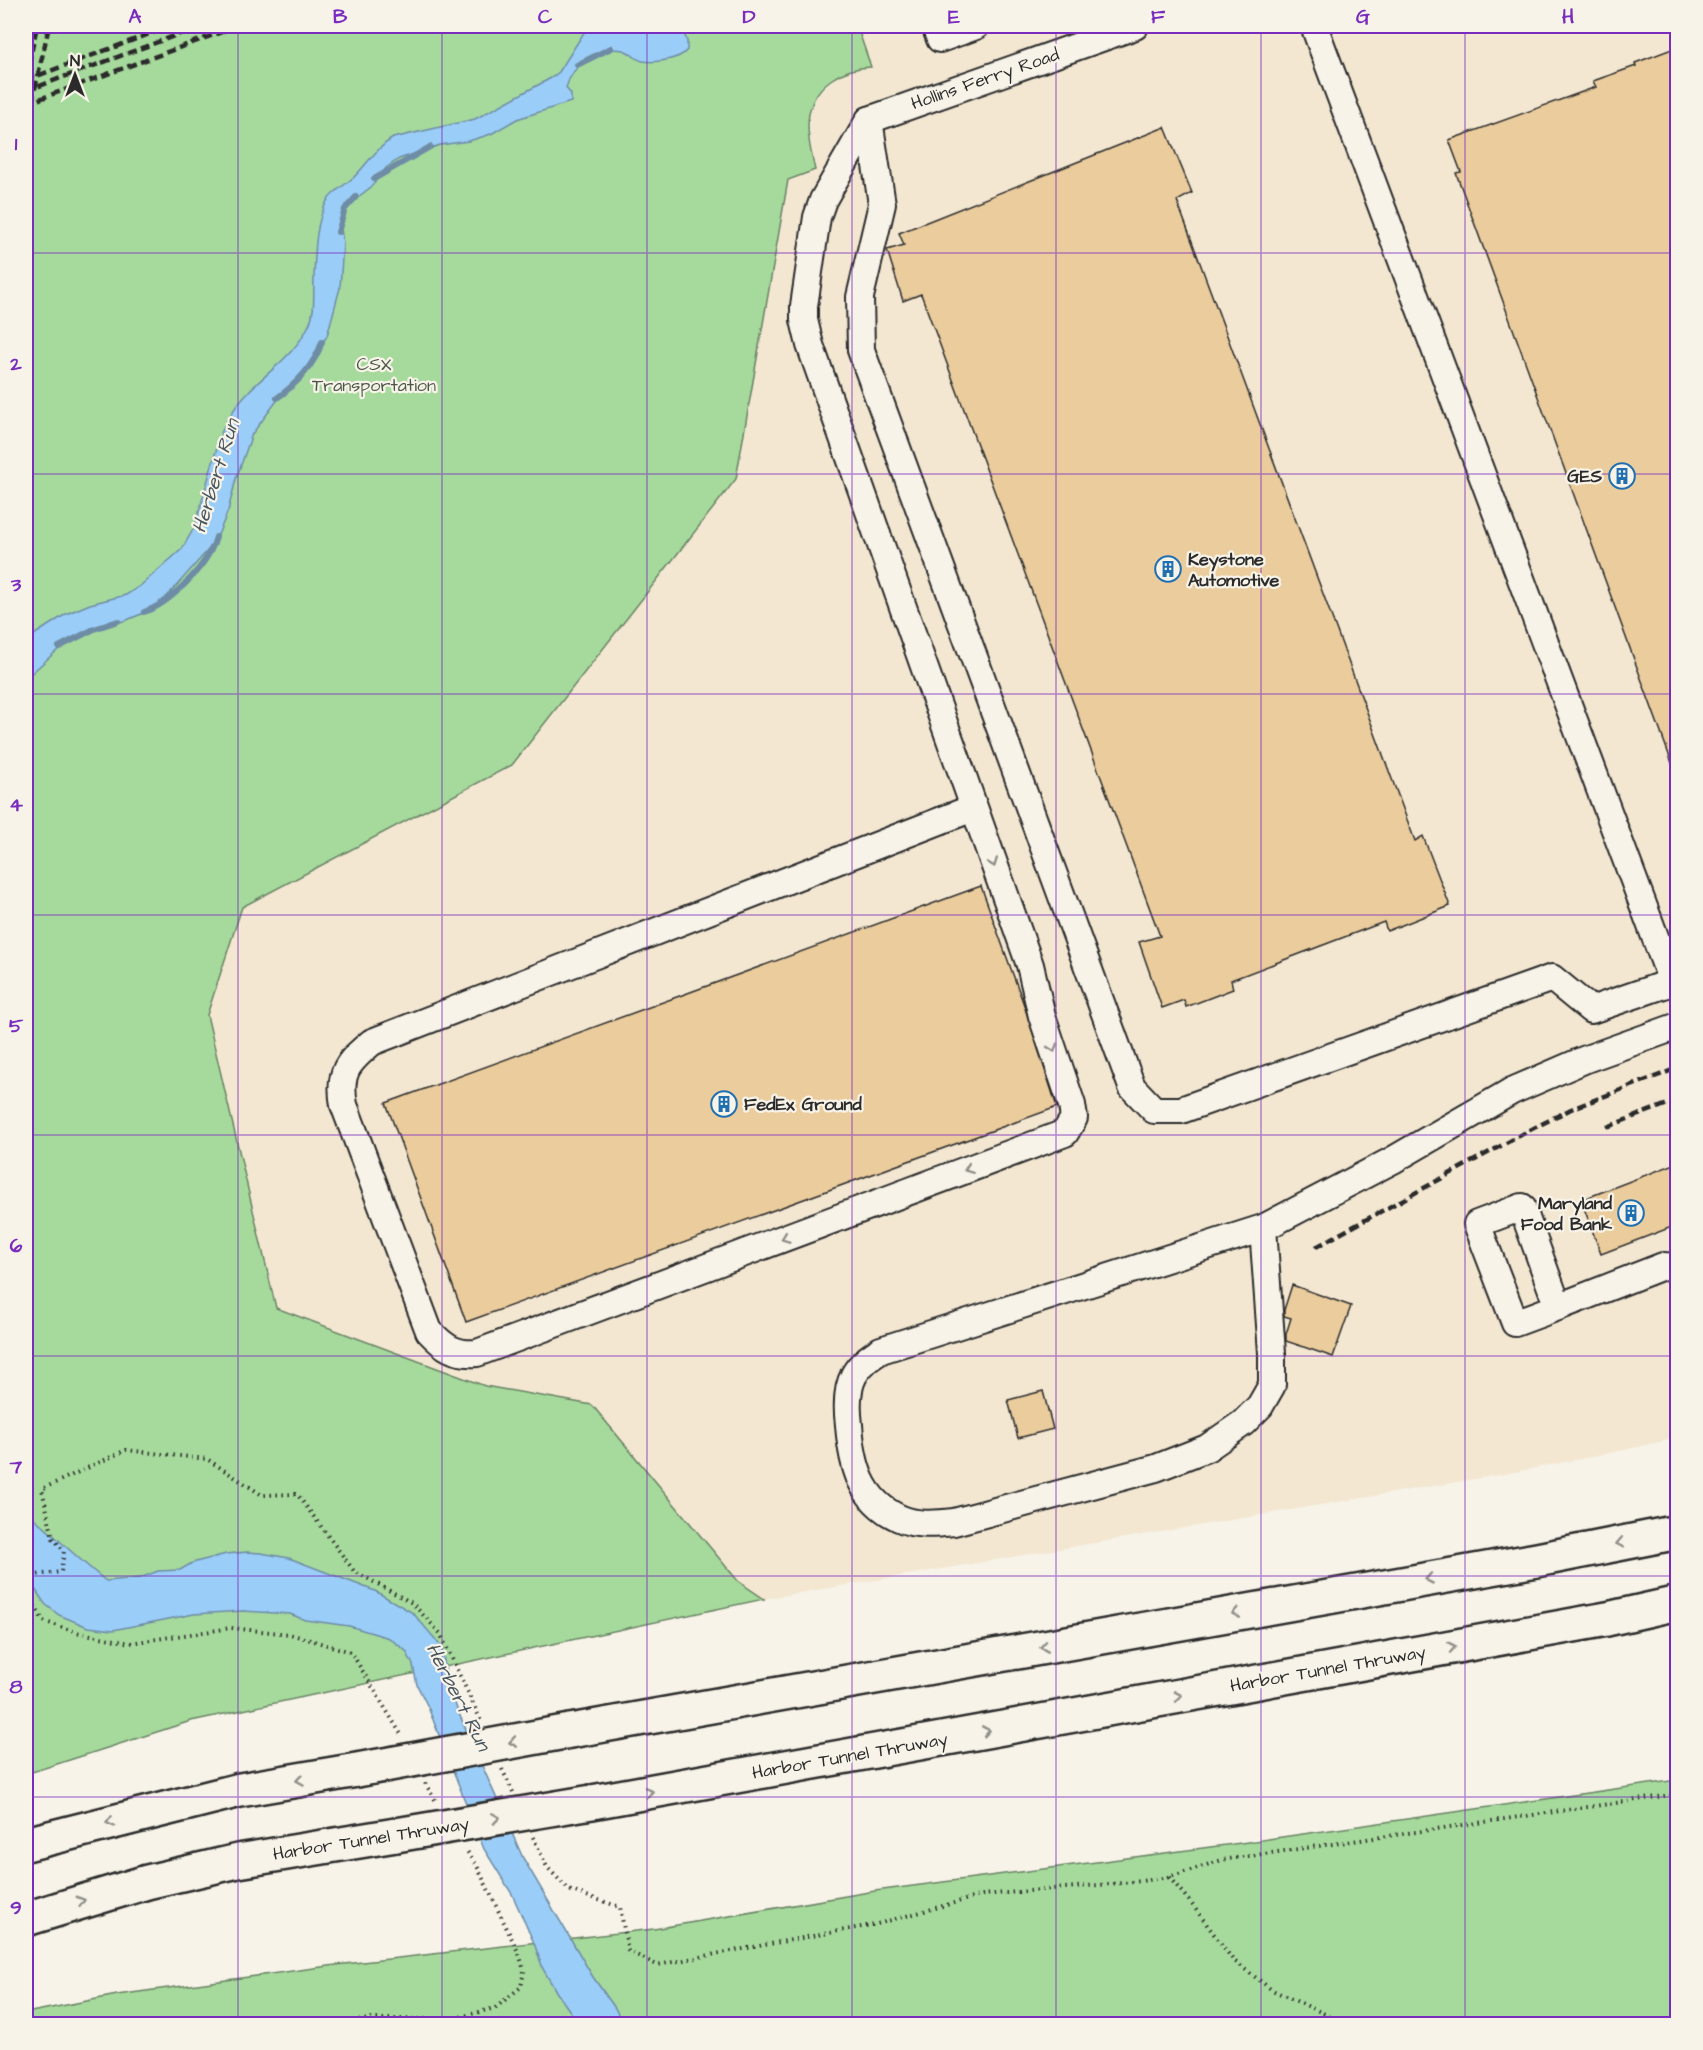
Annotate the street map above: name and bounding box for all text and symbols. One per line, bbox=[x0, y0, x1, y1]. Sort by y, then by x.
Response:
text: A bbox=[129, 3, 142, 31]
text: B bbox=[333, 3, 348, 31]
text: C bbox=[538, 3, 553, 31]
text: D bbox=[743, 3, 756, 31]
text: E bbox=[948, 3, 960, 31]
text: F bbox=[1151, 3, 1166, 31]
text: G bbox=[1356, 3, 1370, 31]
text: H bbox=[1562, 3, 1574, 31]
street label: Hollins Ferry Road bbox=[908, 42, 1063, 117]
north arrow bbox=[45, 45, 105, 105]
text: N bbox=[70, 50, 80, 72]
text: 1 bbox=[15, 130, 18, 158]
text: 2 bbox=[9, 350, 22, 378]
park label: CSX Transportation bbox=[312, 352, 436, 398]
water label: Herbert Run bbox=[185, 414, 247, 536]
building icon: GES bbox=[1607, 461, 1637, 491]
place label: GES bbox=[1567, 464, 1602, 489]
place label: Keystone Automotive bbox=[1188, 547, 1280, 593]
building icon: Keystone Automotive bbox=[1153, 554, 1183, 584]
text: 3 bbox=[10, 571, 22, 599]
text: 4 bbox=[9, 791, 23, 819]
one-way arrow bbox=[985, 857, 998, 868]
text: 5 bbox=[9, 1012, 24, 1040]
one-way arrow bbox=[1045, 1042, 1058, 1053]
building icon: FedEx Ground bbox=[709, 1089, 739, 1119]
place label: FedEx Ground bbox=[744, 1092, 862, 1117]
one-way arrow bbox=[963, 1162, 974, 1175]
place label: Maryland Food Bank bbox=[1521, 1191, 1613, 1237]
building icon: Maryland Food Bank bbox=[1616, 1198, 1646, 1228]
one-way arrow bbox=[780, 1230, 791, 1243]
text: 6 bbox=[10, 1232, 23, 1260]
text: 7 bbox=[9, 1453, 23, 1481]
one-way arrow bbox=[1615, 1536, 1625, 1549]
one-way arrow bbox=[1424, 1572, 1434, 1585]
one-way arrow bbox=[1232, 1606, 1242, 1619]
water label: Herbert Run bbox=[419, 1638, 498, 1758]
street label: Harbor Tunnel Thruway bbox=[1228, 1639, 1428, 1700]
one-way arrow bbox=[1040, 1640, 1050, 1653]
one-way arrow bbox=[1447, 1641, 1457, 1654]
text: 8 bbox=[10, 1673, 23, 1701]
one-way arrow bbox=[1173, 1690, 1183, 1703]
one-way arrow bbox=[981, 1725, 991, 1738]
street label: Harbor Tunnel Thruway bbox=[750, 1726, 950, 1787]
one-way arrow bbox=[508, 1735, 518, 1748]
one-way arrow bbox=[295, 1773, 304, 1785]
one-way arrow bbox=[644, 1786, 654, 1799]
street label: Harbor Tunnel Thruway bbox=[271, 1811, 471, 1868]
one-way arrow bbox=[491, 1813, 500, 1825]
one-way arrow bbox=[105, 1815, 115, 1828]
text: 9 bbox=[10, 1894, 22, 1922]
one-way arrow bbox=[75, 1896, 86, 1908]

